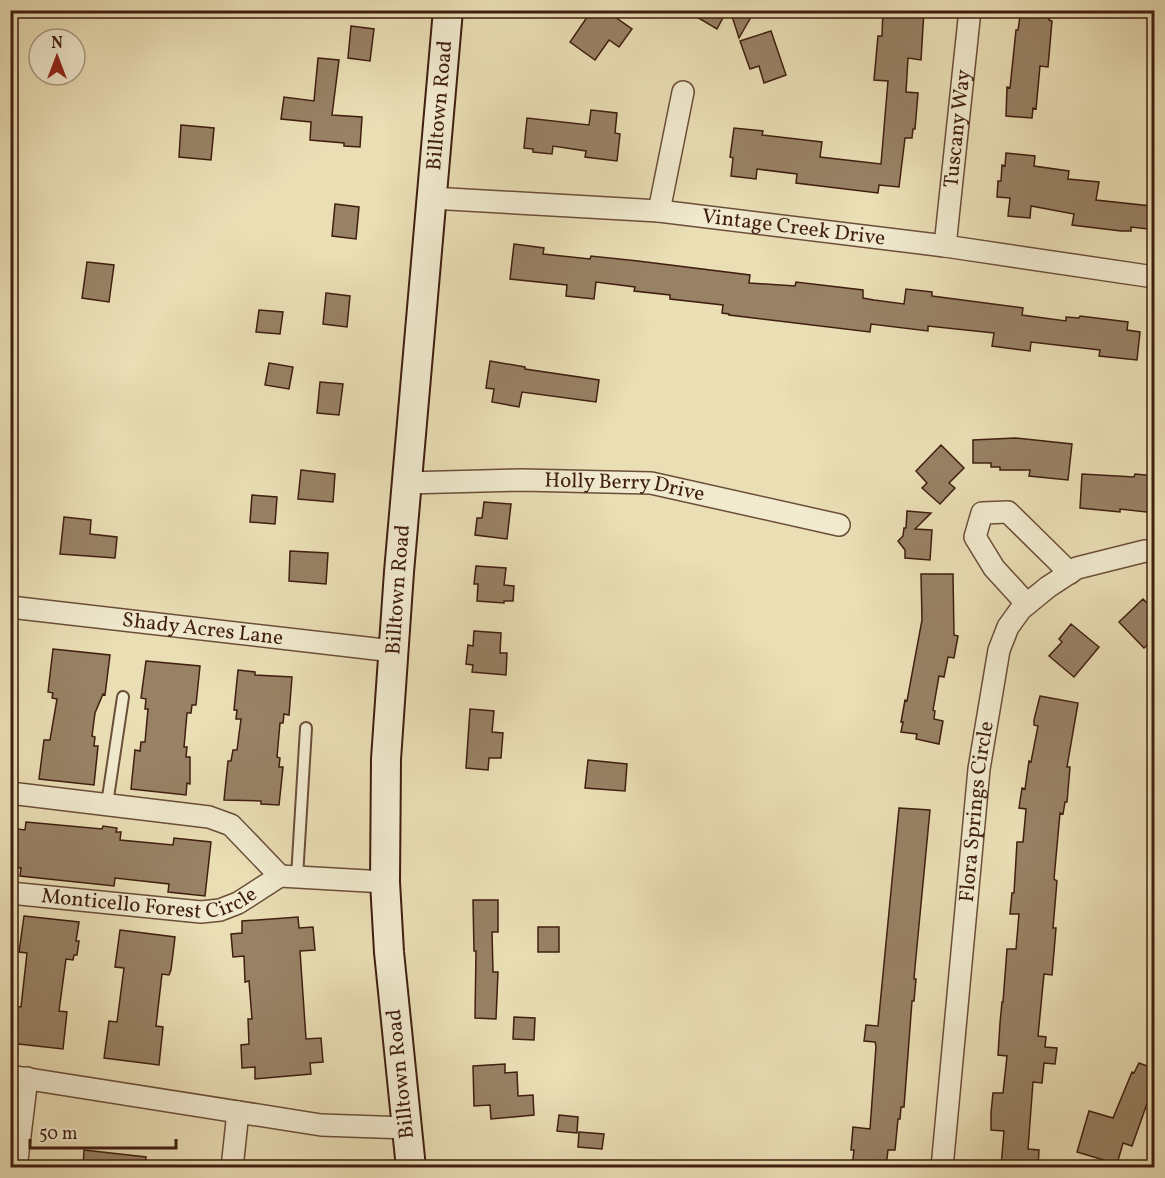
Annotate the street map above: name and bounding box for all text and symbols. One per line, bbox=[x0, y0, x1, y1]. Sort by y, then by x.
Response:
north arrow bbox=[27, 27, 87, 87]
text: N bbox=[51, 33, 63, 55]
street label: Billtown Road bbox=[420, 39, 460, 172]
street label: Tuscany Way bbox=[937, 67, 978, 189]
street label: Vintage Creek Drive bbox=[700, 202, 887, 253]
street label: Holly Berry Drive bbox=[544, 466, 707, 509]
street label: Billtown Road bbox=[379, 523, 418, 656]
street label: Shady Acres Lane bbox=[121, 605, 285, 653]
street label: Flora Springs Circle bbox=[952, 719, 1001, 903]
street label: Monticello Forest Circle bbox=[40, 880, 263, 926]
street label: Billtown Road bbox=[380, 1008, 422, 1140]
scale bar bbox=[30, 1112, 176, 1150]
text: 50 m bbox=[39, 1122, 78, 1147]

